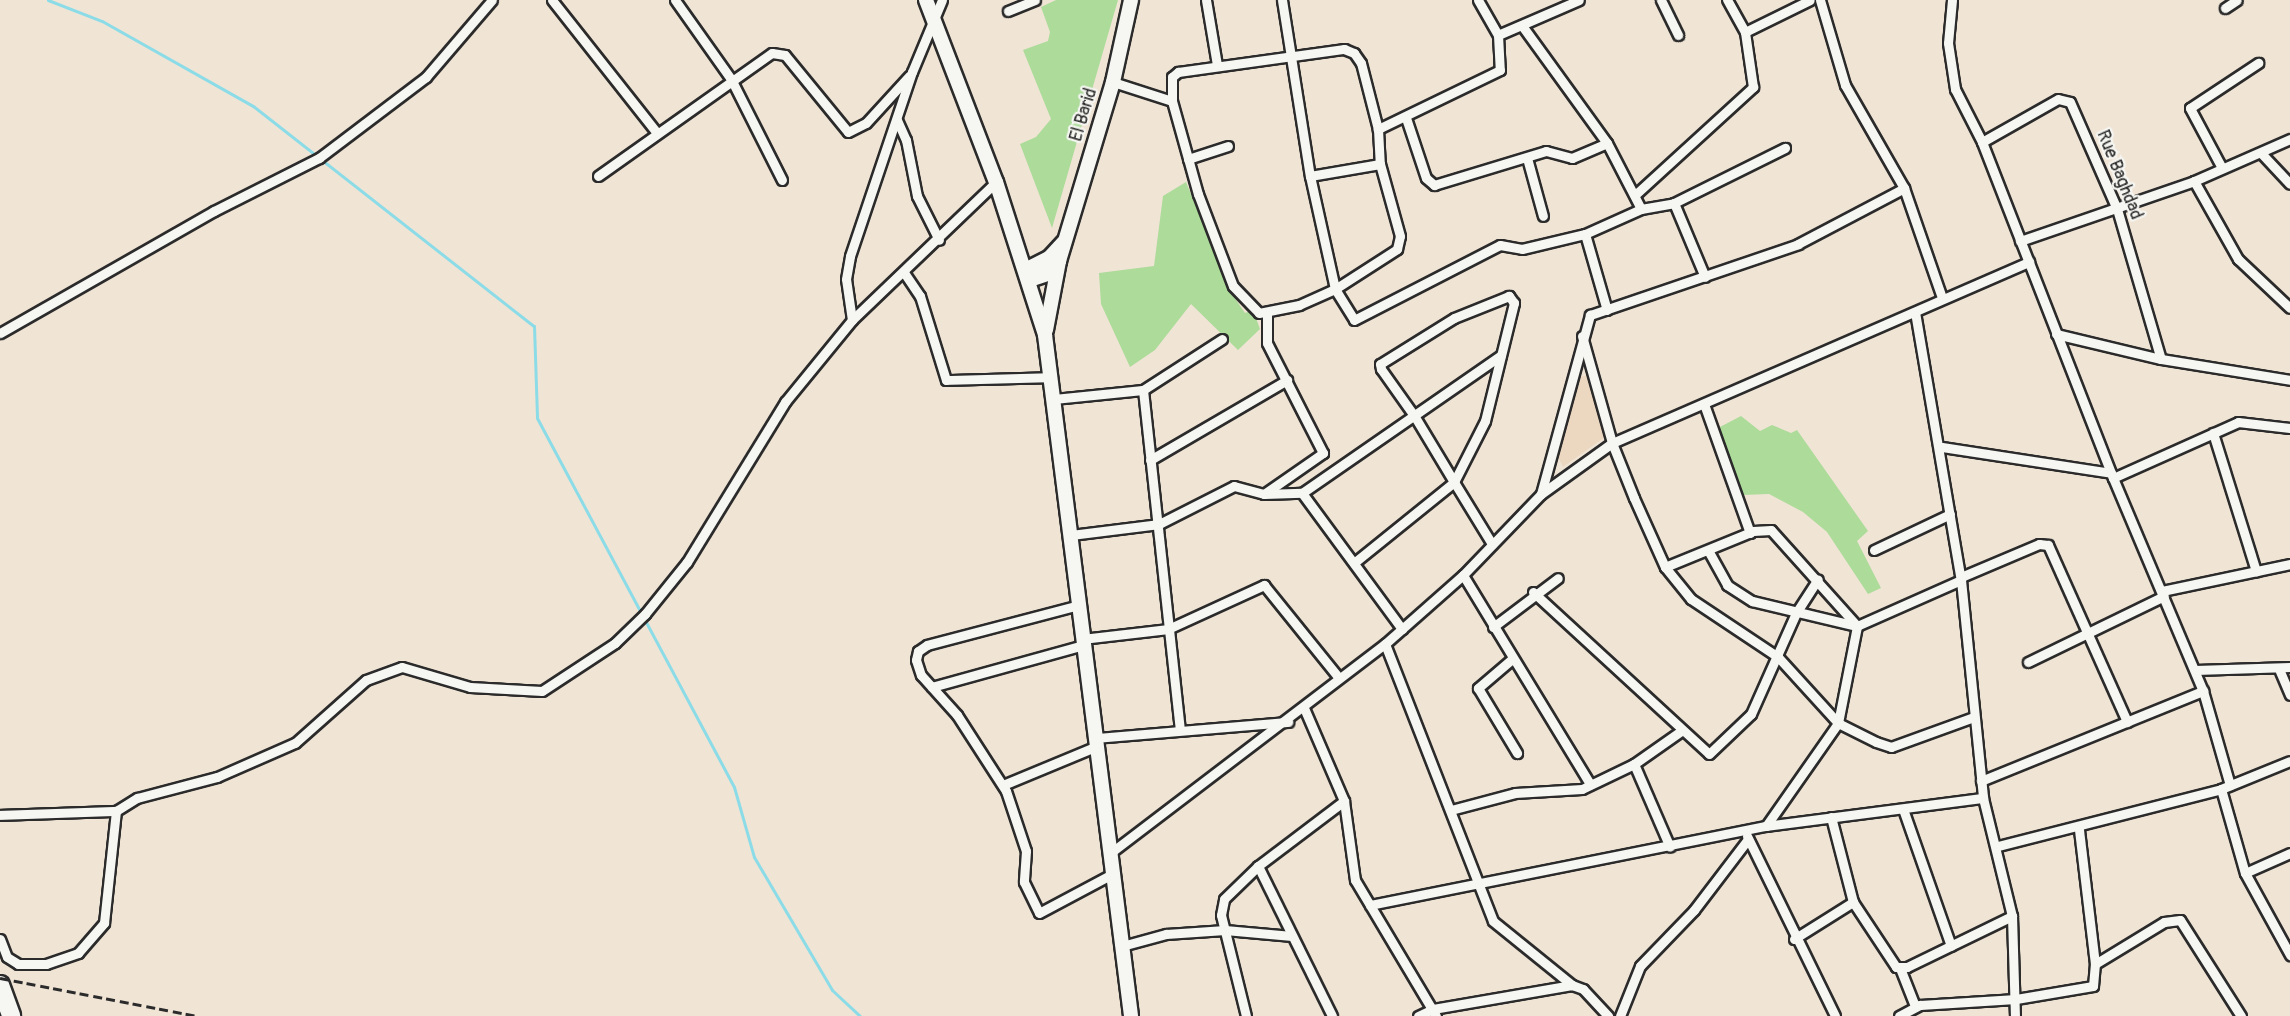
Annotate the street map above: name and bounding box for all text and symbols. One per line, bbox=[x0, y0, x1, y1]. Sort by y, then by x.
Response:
street label: El Barid bbox=[1066, 86, 1102, 144]
street label: Rue Baghdad bbox=[2091, 127, 2147, 223]

